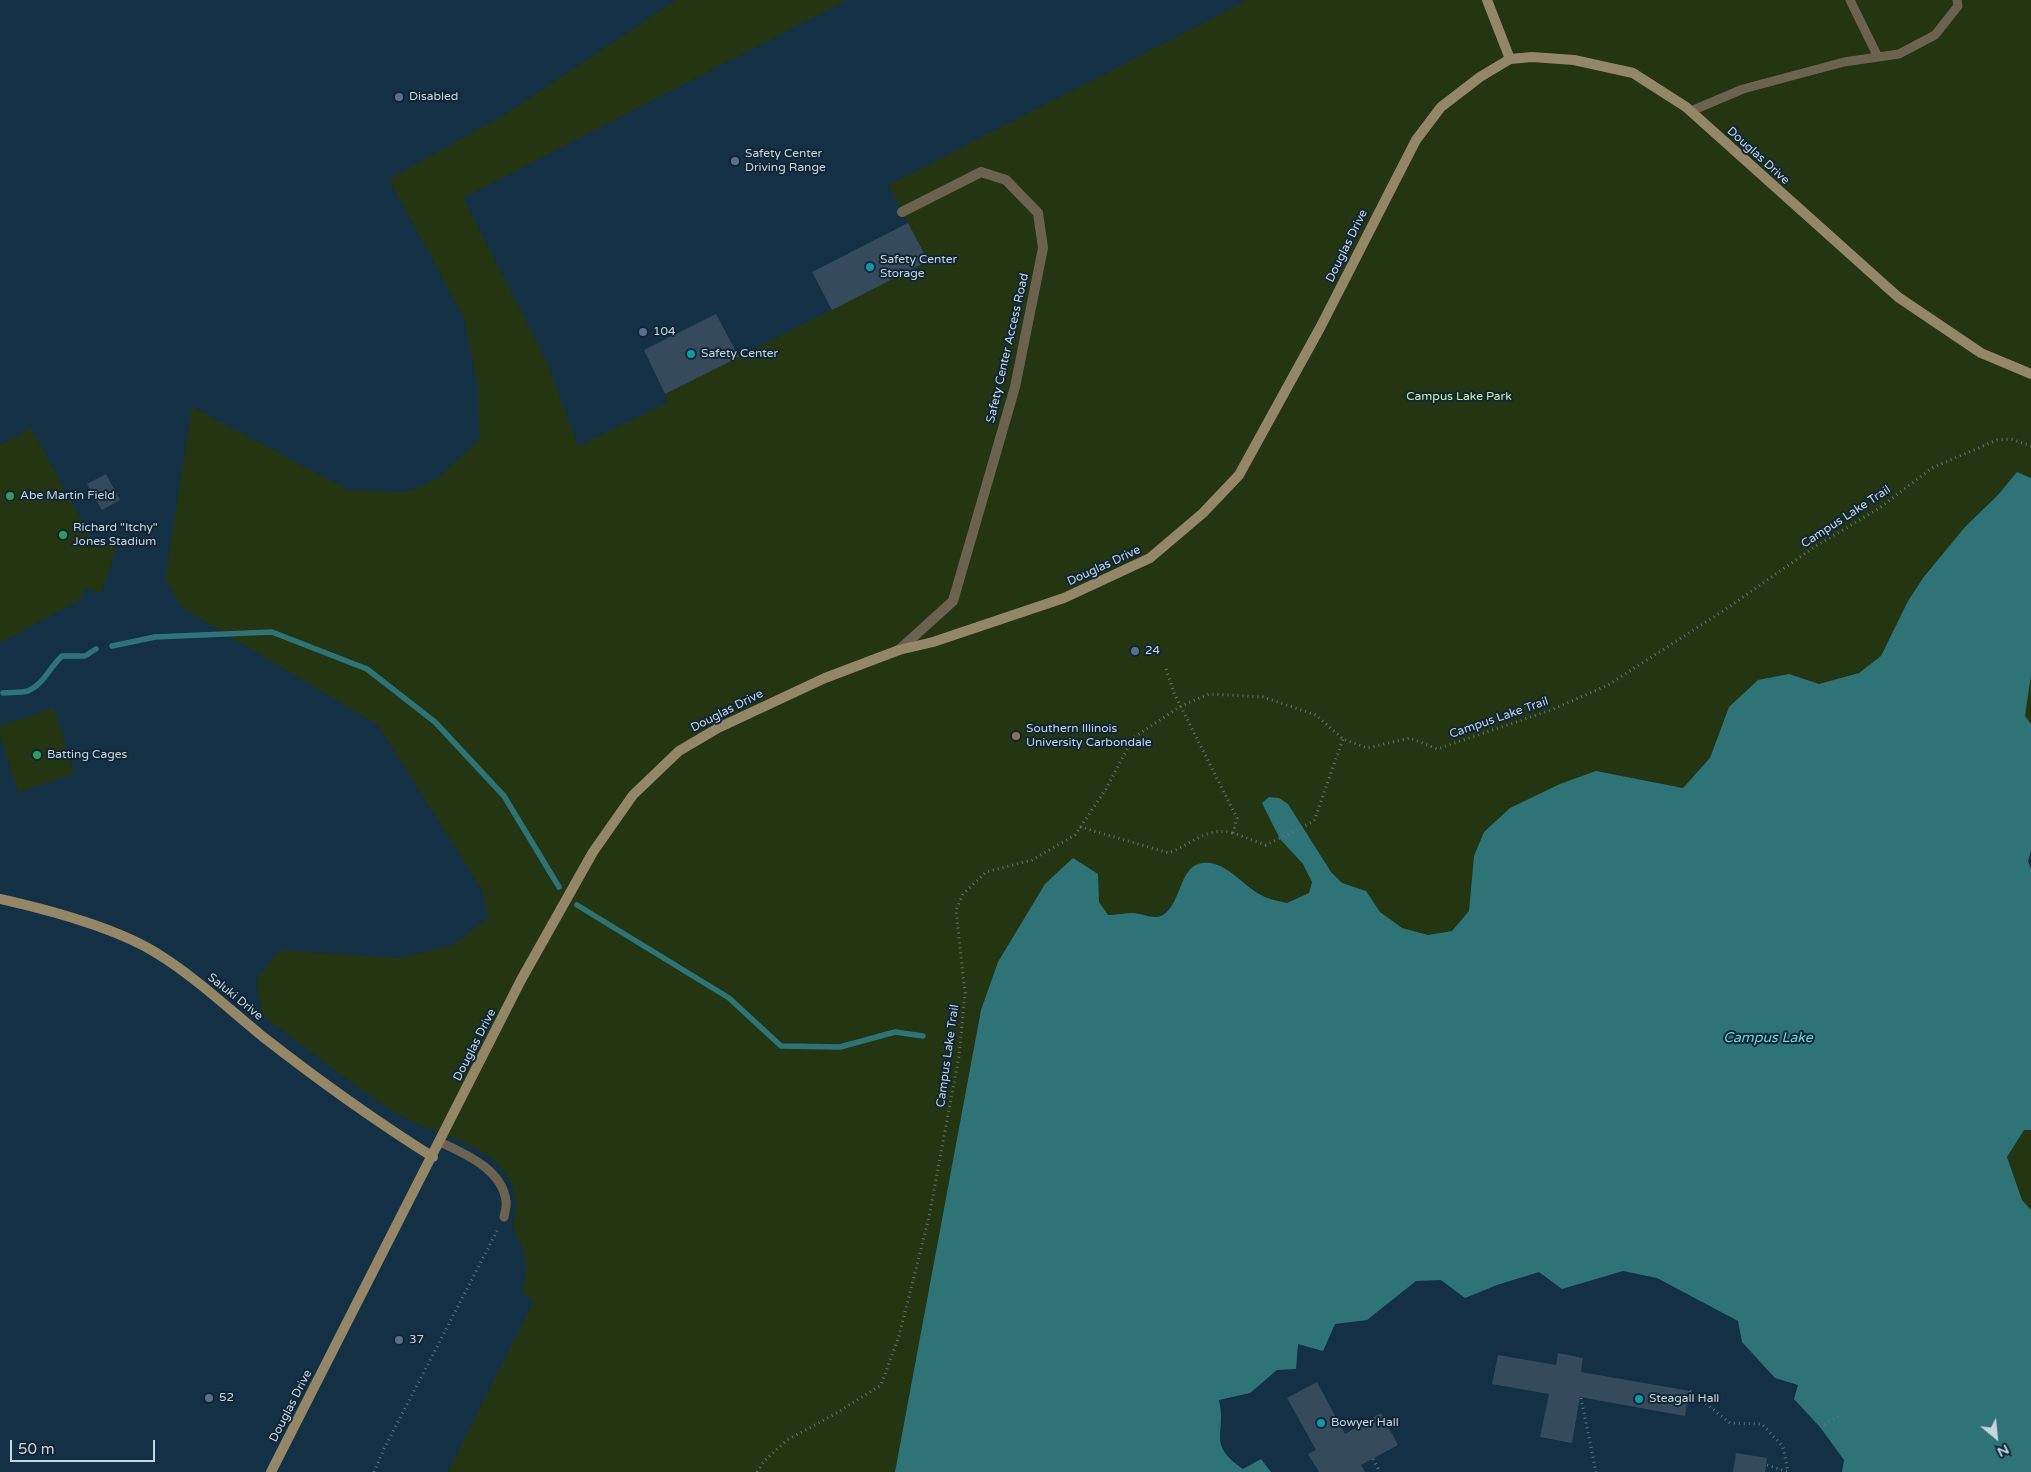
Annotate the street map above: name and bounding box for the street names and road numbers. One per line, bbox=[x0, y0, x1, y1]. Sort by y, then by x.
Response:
street label: Douglas Drive bbox=[1724, 124, 1792, 188]
street label: Douglas Drive bbox=[1323, 207, 1371, 285]
street label: Safety Center Access Road bbox=[984, 272, 1032, 424]
street label: Campus Lake Trail bbox=[1799, 483, 1893, 551]
street label: Douglas Drive bbox=[1065, 543, 1143, 589]
street label: Douglas Drive bbox=[688, 687, 766, 735]
street label: Campus Lake Trail bbox=[1448, 694, 1550, 742]
street label: Saluki Drive bbox=[205, 970, 265, 1024]
street label: Campus Lake Trail bbox=[934, 1004, 962, 1108]
street label: Douglas Drive bbox=[451, 1006, 499, 1084]
street label: Douglas Drive bbox=[267, 1367, 315, 1445]

